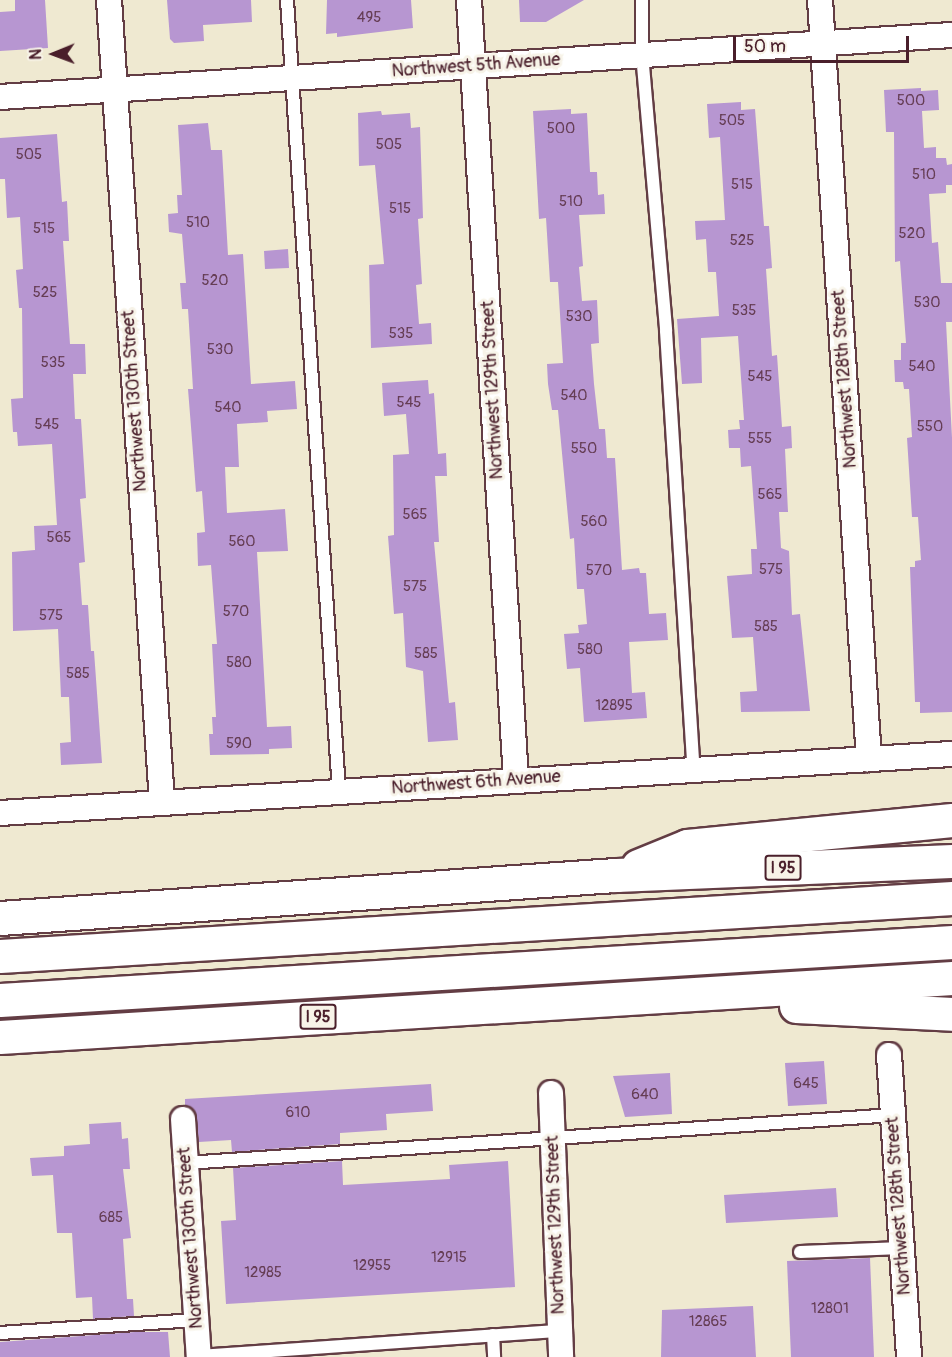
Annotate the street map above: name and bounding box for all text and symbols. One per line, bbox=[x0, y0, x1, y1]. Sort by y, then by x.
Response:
house number: 495 bbox=[357, 9, 381, 27]
north arrow bbox=[24, 24, 84, 84]
scale bar bbox=[736, 24, 912, 62]
text: 50 m bbox=[744, 35, 786, 58]
text: N bbox=[26, 49, 46, 60]
street label: Northwest 5th Avenue bbox=[391, 49, 561, 83]
house number: 500 bbox=[897, 92, 925, 110]
house number: 505 bbox=[719, 112, 745, 130]
house number: 500 bbox=[547, 120, 575, 138]
house number: 505 bbox=[376, 136, 402, 154]
house number: 505 bbox=[16, 146, 42, 164]
house number: 510 bbox=[912, 166, 936, 184]
house number: 515 bbox=[731, 176, 753, 194]
house number: 510 bbox=[559, 193, 583, 211]
house number: 515 bbox=[389, 200, 411, 218]
house number: 510 bbox=[186, 214, 210, 232]
house number: 515 bbox=[33, 220, 55, 238]
house number: 520 bbox=[899, 225, 925, 243]
house number: 525 bbox=[730, 232, 754, 250]
house number: 520 bbox=[202, 272, 228, 290]
house number: 525 bbox=[33, 284, 57, 302]
street label: Northwest 128th Street bbox=[828, 289, 862, 469]
house number: 530 bbox=[914, 294, 940, 312]
street label: Northwest 129th Street bbox=[478, 300, 508, 480]
house number: 535 bbox=[732, 302, 756, 320]
house number: 530 bbox=[566, 308, 592, 326]
street label: Northwest 130th Street bbox=[118, 309, 152, 493]
house number: 535 bbox=[389, 325, 413, 343]
house number: 530 bbox=[207, 341, 233, 359]
house number: 535 bbox=[41, 354, 65, 372]
house number: 540 bbox=[908, 358, 936, 376]
house number: 545 bbox=[748, 368, 772, 386]
house number: 540 bbox=[560, 387, 588, 405]
house number: 545 bbox=[397, 394, 421, 412]
house number: 540 bbox=[214, 399, 242, 417]
house number: 545 bbox=[35, 416, 59, 434]
house number: 550 bbox=[917, 418, 943, 436]
house number: 555 bbox=[748, 430, 772, 448]
house number: 550 bbox=[571, 440, 597, 458]
house number: 565 bbox=[758, 486, 782, 504]
house number: 565 bbox=[403, 506, 427, 524]
house number: 560 bbox=[580, 513, 608, 531]
house number: 565 bbox=[47, 529, 71, 547]
house number: 560 bbox=[228, 533, 256, 551]
house number: 575 bbox=[759, 561, 783, 579]
house number: 570 bbox=[586, 562, 612, 580]
house number: 575 bbox=[403, 578, 427, 596]
house number: 570 bbox=[223, 603, 249, 621]
house number: 575 bbox=[39, 607, 63, 625]
house number: 585 bbox=[754, 618, 778, 636]
house number: 580 bbox=[577, 641, 603, 659]
house number: 585 bbox=[414, 645, 438, 663]
house number: 580 bbox=[226, 654, 252, 672]
house number: 585 bbox=[66, 665, 90, 683]
house number: 12895 bbox=[595, 697, 633, 715]
house number: 590 bbox=[226, 735, 252, 753]
street label: Northwest 6th Avenue bbox=[391, 766, 561, 800]
road number: I 95 bbox=[764, 855, 802, 881]
road number: I 95 bbox=[298, 1004, 338, 1030]
house number: 645 bbox=[793, 1075, 819, 1093]
house number: 640 bbox=[631, 1086, 659, 1104]
house number: 610 bbox=[286, 1104, 310, 1122]
street label: Northwest 128th Street bbox=[882, 1116, 916, 1296]
street label: Northwest 129th Street bbox=[542, 1135, 570, 1315]
street label: Northwest 130th Street bbox=[174, 1146, 208, 1330]
house number: 685 bbox=[99, 1209, 123, 1227]
house number: 12915 bbox=[431, 1249, 467, 1267]
house number: 12955 bbox=[353, 1257, 391, 1275]
house number: 12985 bbox=[244, 1264, 282, 1282]
house number: 12801 bbox=[811, 1300, 849, 1318]
house number: 12865 bbox=[689, 1313, 727, 1331]

